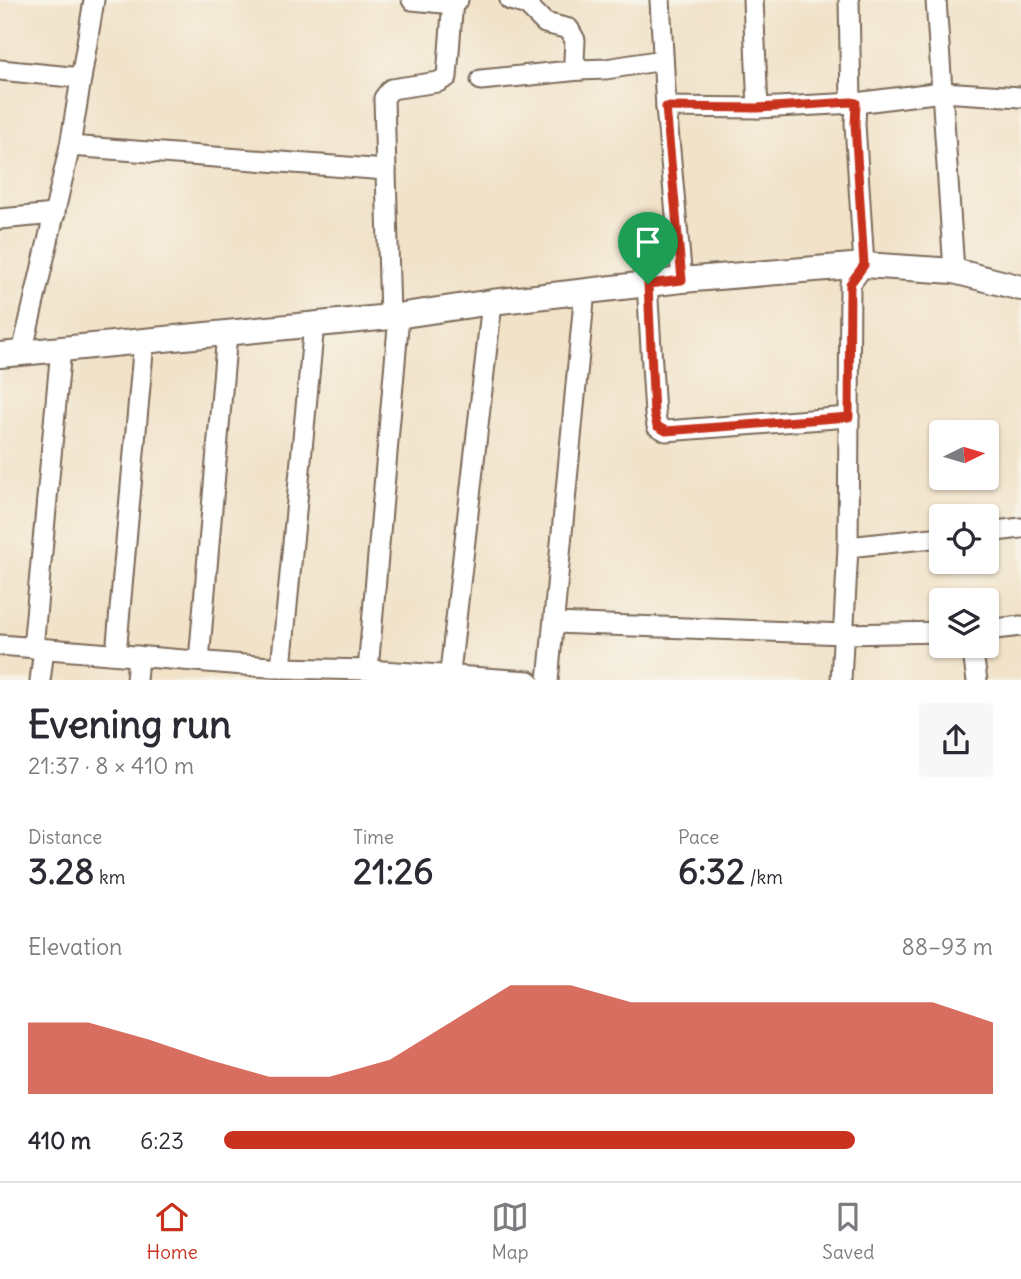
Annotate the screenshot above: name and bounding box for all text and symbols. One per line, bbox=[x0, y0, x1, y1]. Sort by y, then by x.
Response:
pin bbox=[618, 212, 678, 284]
icon: arrive bbox=[629, 223, 667, 261]
north arrow bbox=[929, 420, 999, 490]
map controls bbox=[929, 420, 999, 658]
button: locate bbox=[929, 504, 999, 574]
button: layers bbox=[929, 588, 999, 658]
text: Evening run bbox=[28, 701, 231, 748]
button: share bbox=[919, 703, 993, 777]
text: 21:37 · 8 × 410 m bbox=[28, 751, 194, 780]
text: Distance bbox=[28, 825, 102, 849]
text: Time bbox=[353, 825, 394, 849]
text: Pace bbox=[678, 825, 719, 849]
text: 3.28 bbox=[28, 849, 94, 893]
text: 21:26 bbox=[353, 849, 433, 893]
text: 6:32 bbox=[678, 849, 745, 893]
text: km bbox=[94, 865, 125, 889]
text: /km bbox=[745, 865, 783, 889]
text: Elevation bbox=[28, 932, 122, 961]
text: 88–93 m bbox=[902, 932, 993, 961]
text: 410 m bbox=[28, 1126, 91, 1155]
text: 6:23 bbox=[140, 1126, 184, 1155]
tab: Home bbox=[147, 1198, 198, 1264]
tab: Map bbox=[491, 1198, 529, 1264]
tab: Saved bbox=[822, 1198, 874, 1264]

